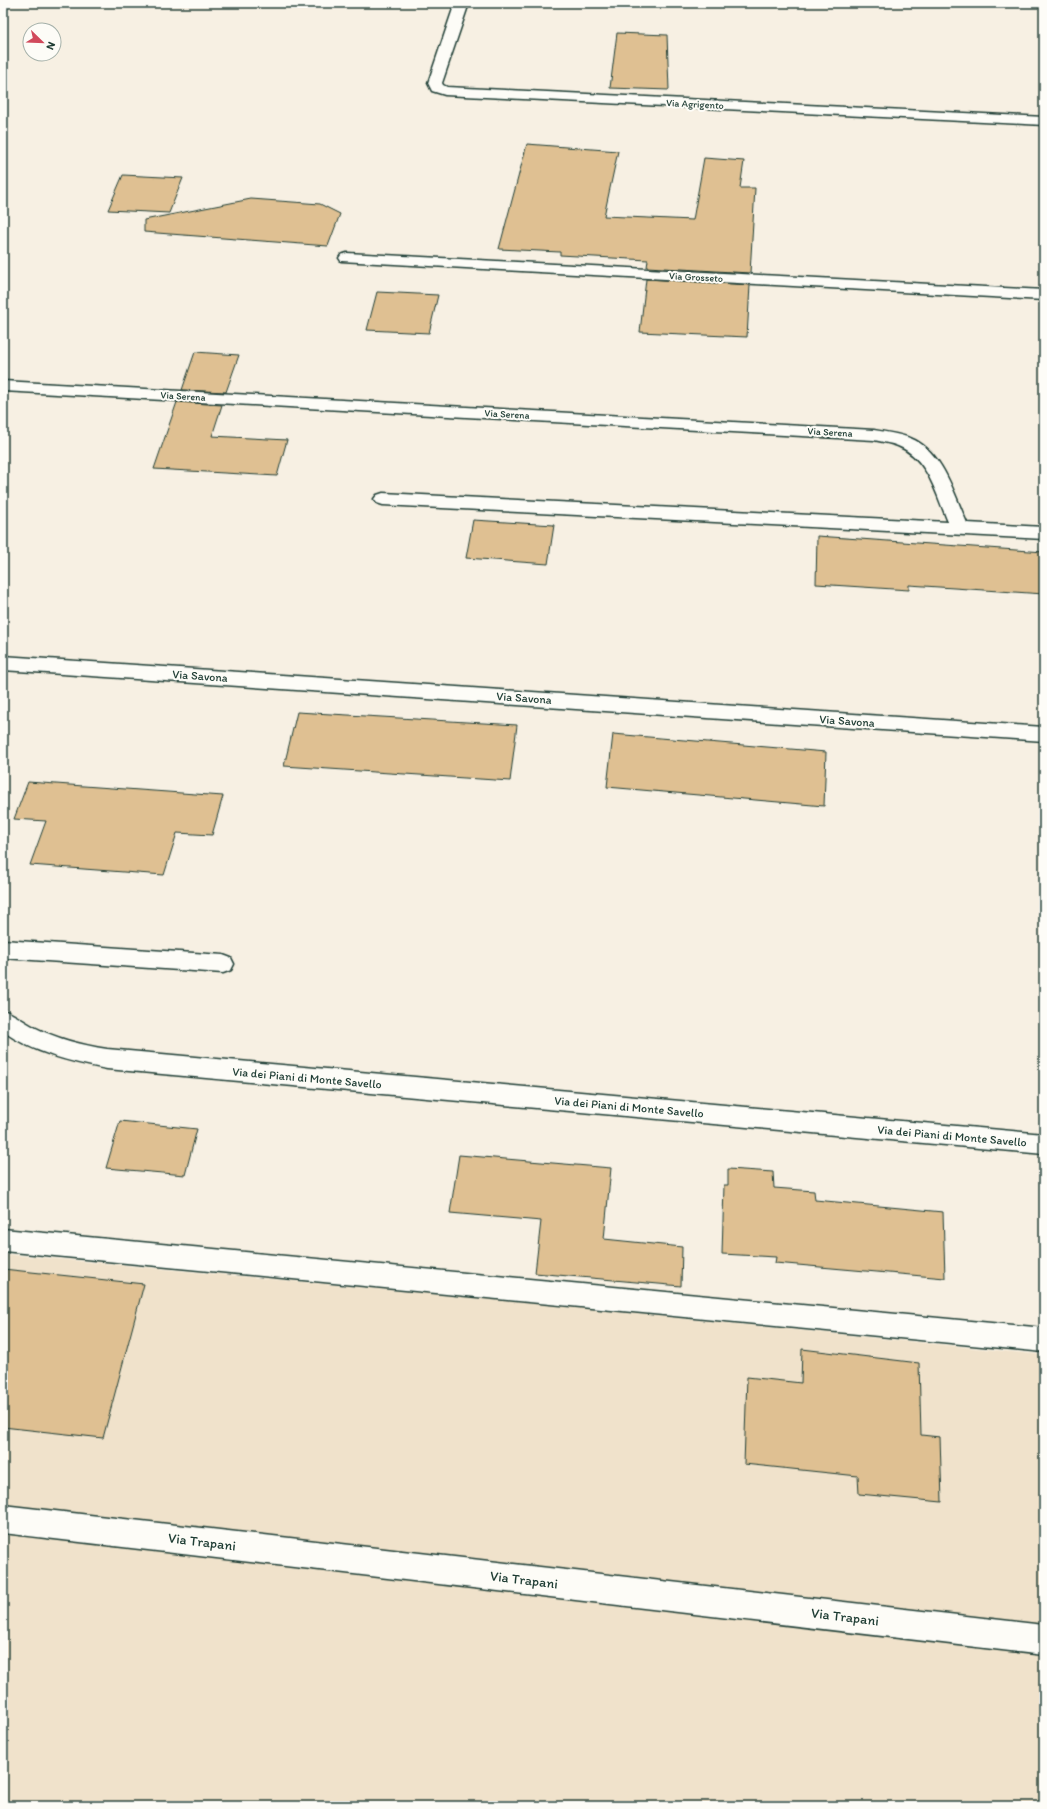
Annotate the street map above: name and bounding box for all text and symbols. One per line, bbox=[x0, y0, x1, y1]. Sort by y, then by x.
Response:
north arrow bbox=[22, 22, 62, 62]
text: N bbox=[43, 40, 58, 52]
street label: Via Agrigento bbox=[666, 96, 724, 112]
street label: Via Grosseto bbox=[669, 269, 723, 285]
street label: Via Serena bbox=[160, 388, 206, 404]
street label: Via Serena bbox=[484, 406, 530, 422]
street label: Via Serena bbox=[807, 424, 853, 440]
street label: Via Savona bbox=[172, 667, 228, 685]
street label: Via Savona bbox=[496, 689, 552, 707]
street label: Via Savona bbox=[819, 712, 875, 730]
street label: Via dei Piani di Monte Savello bbox=[232, 1064, 382, 1092]
street label: Via dei Piani di Monte Savello bbox=[554, 1093, 704, 1121]
street label: Via dei Piani di Monte Savello bbox=[877, 1122, 1027, 1150]
street label: Via Trapani bbox=[167, 1529, 237, 1555]
street label: Via Trapani bbox=[489, 1567, 559, 1593]
street label: Via Trapani bbox=[810, 1604, 880, 1630]

